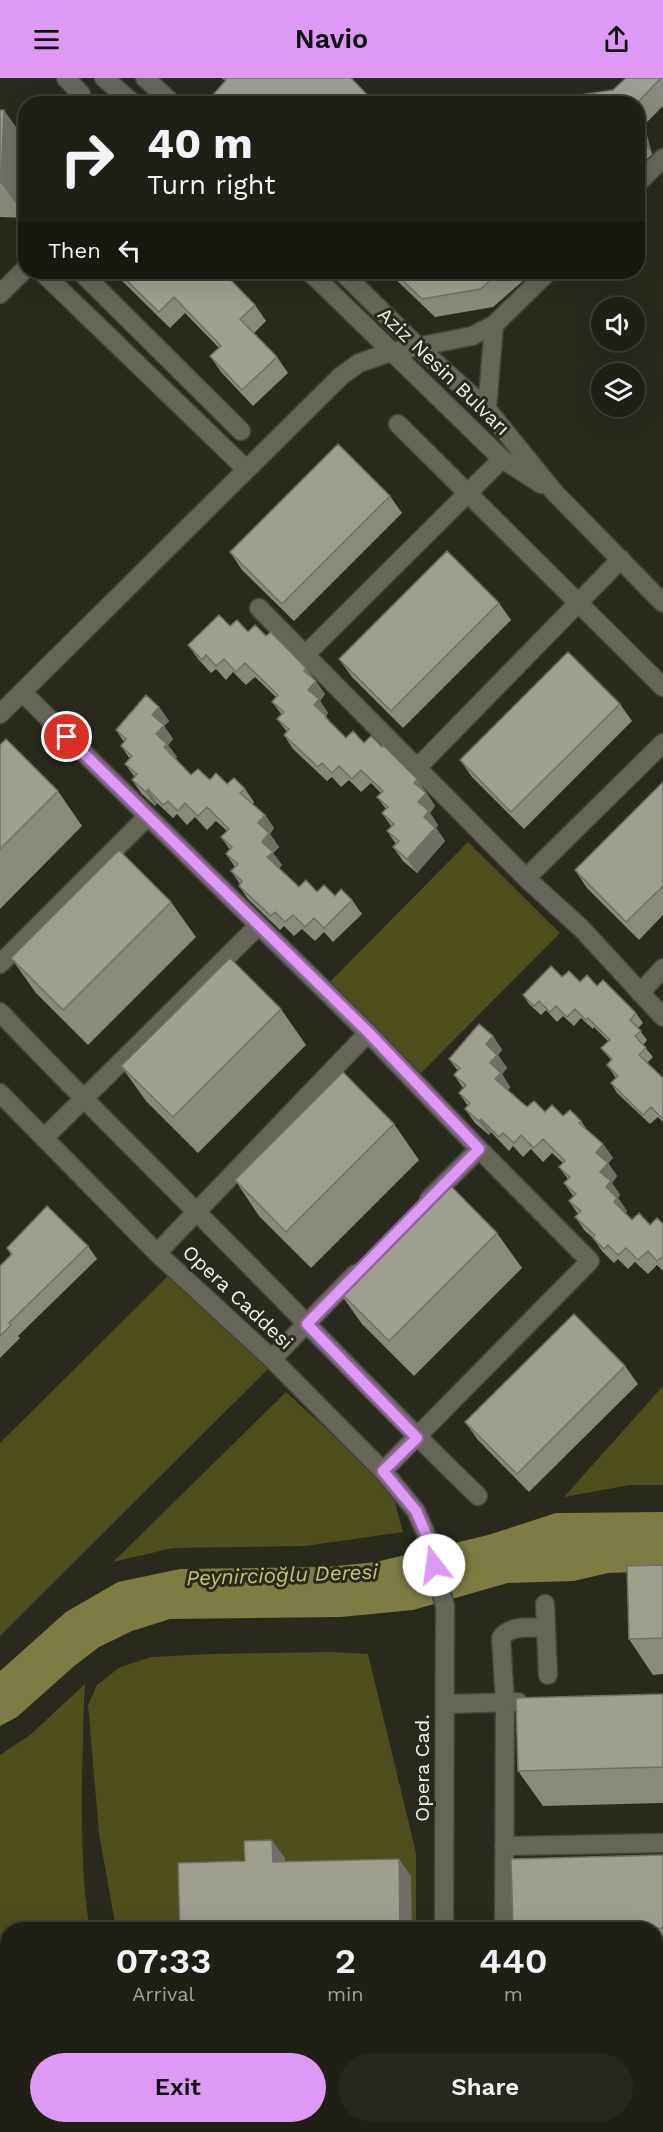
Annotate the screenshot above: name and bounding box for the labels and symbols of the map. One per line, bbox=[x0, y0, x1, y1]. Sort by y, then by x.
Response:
street label: Aziz Nesin Bulvarı bbox=[373, 302, 515, 440]
pin bbox=[41, 711, 92, 762]
street label: Opera Caddesi bbox=[178, 1240, 298, 1354]
position arrow bbox=[402, 1533, 466, 1597]
water label: Peynircioğlu Deresi bbox=[186, 1559, 379, 1590]
street label: Opera Cad. bbox=[410, 1714, 434, 1822]

